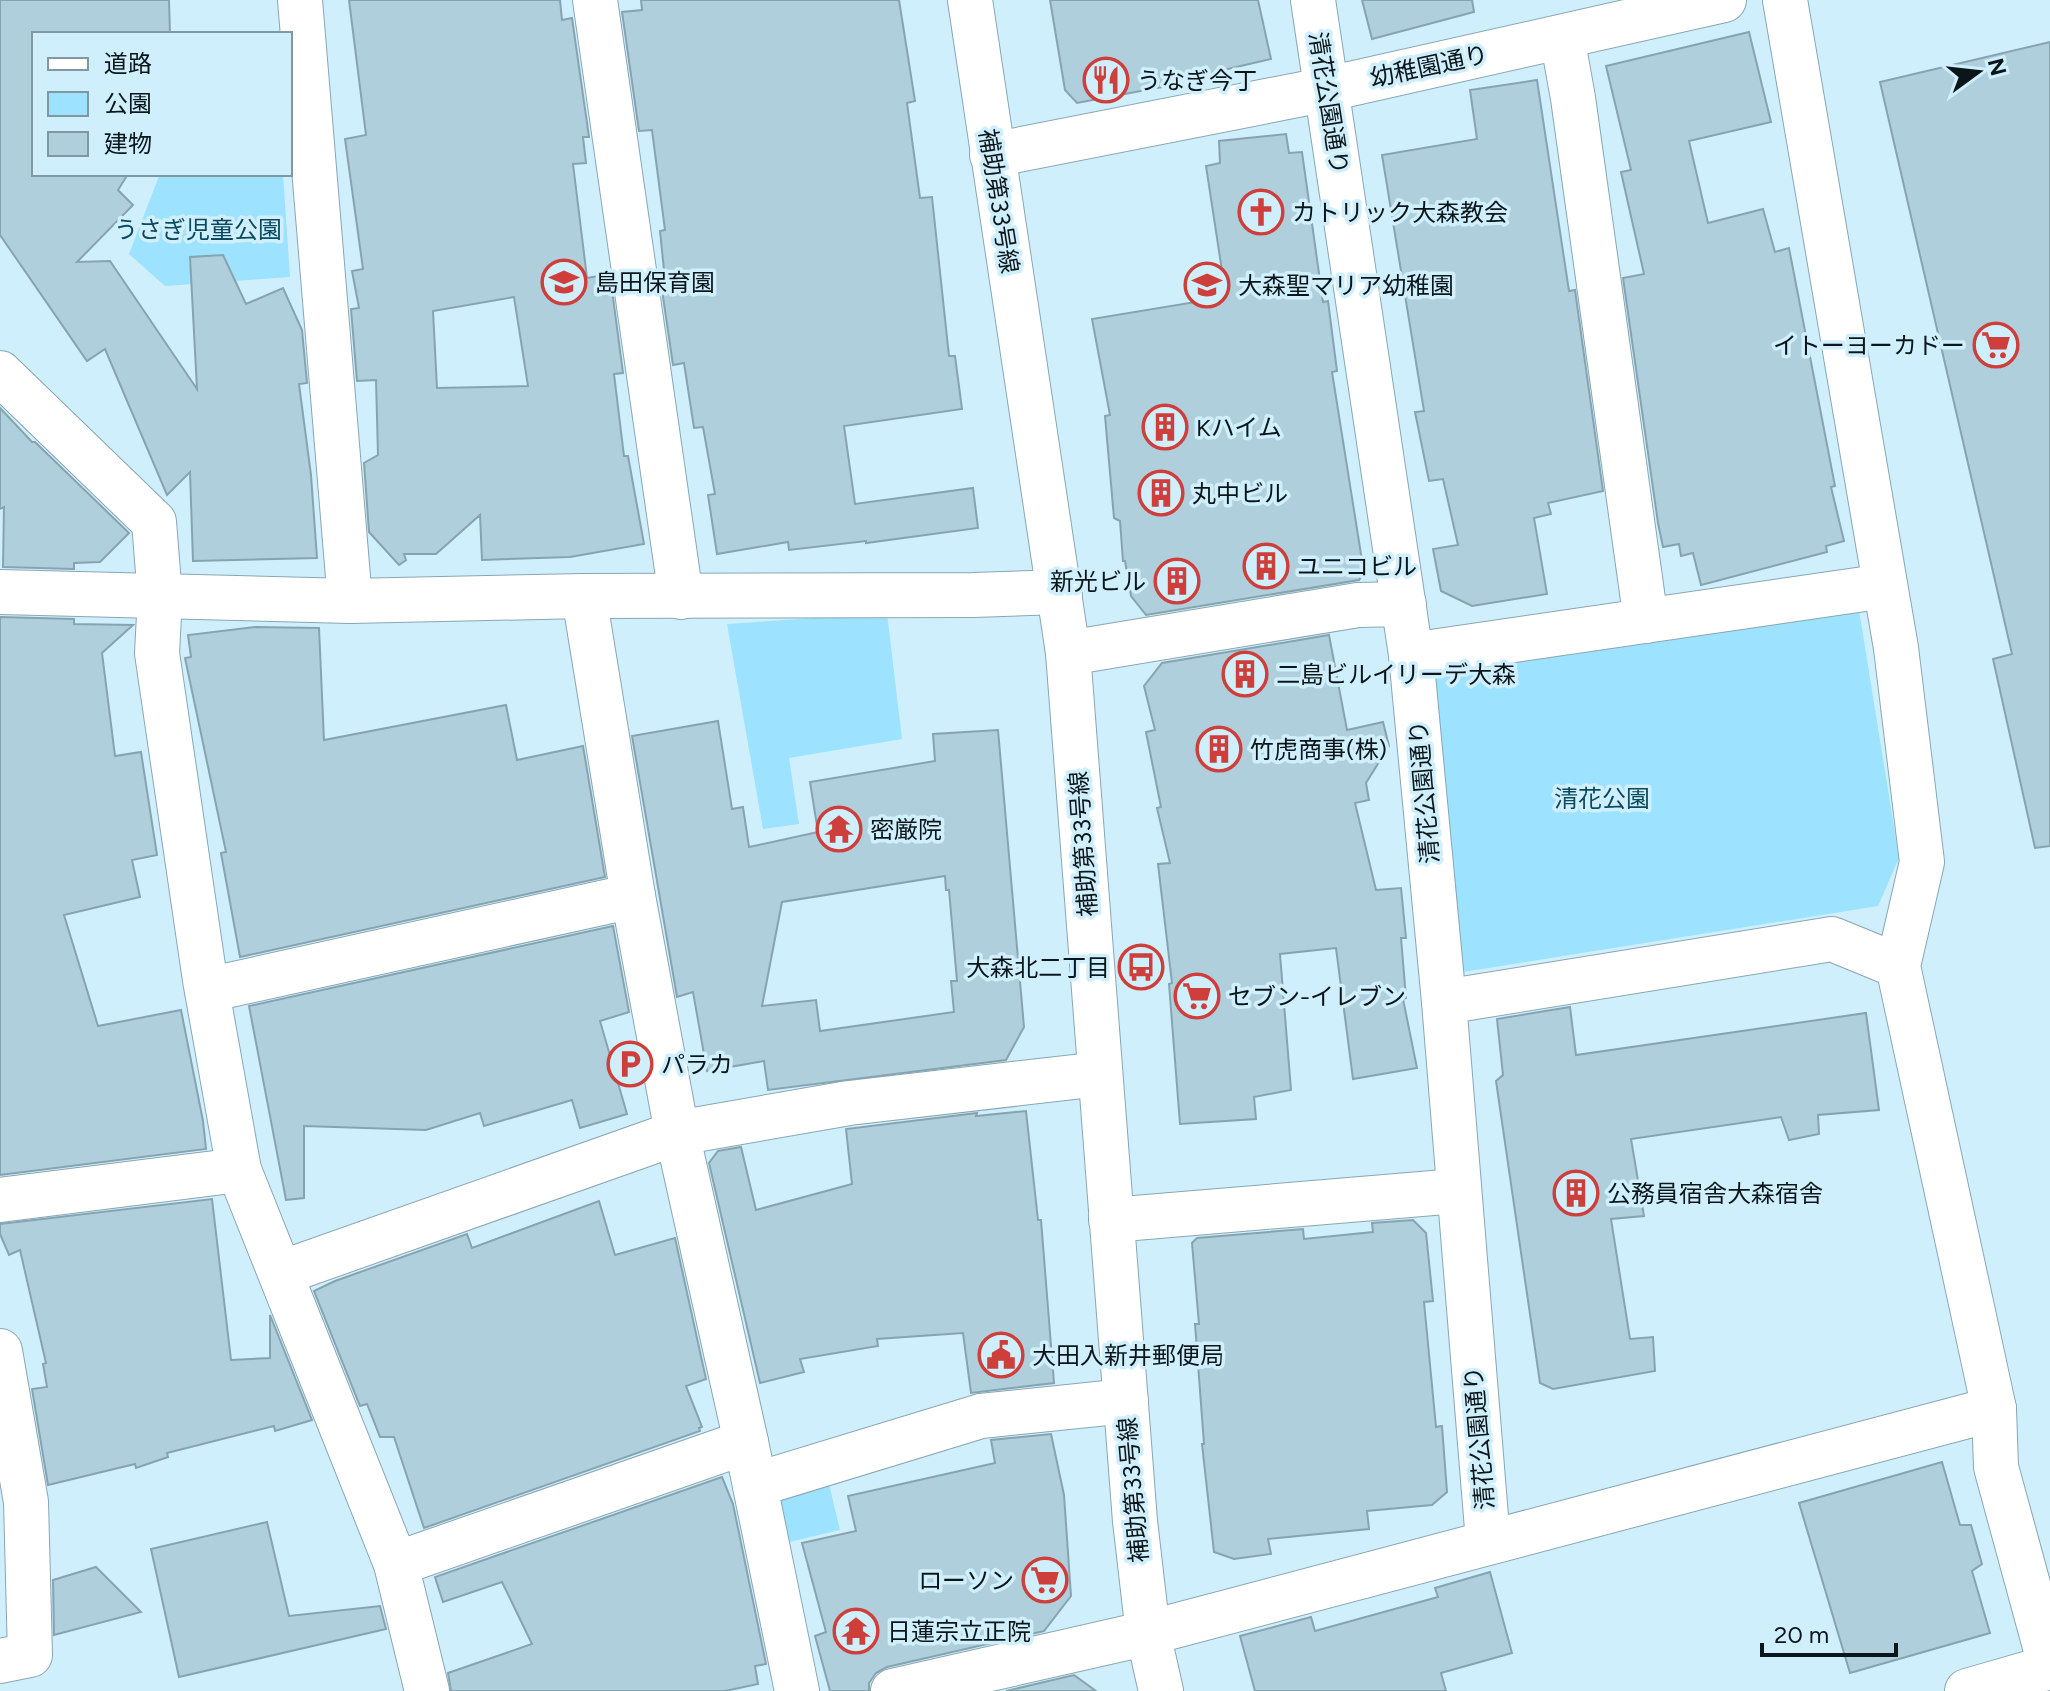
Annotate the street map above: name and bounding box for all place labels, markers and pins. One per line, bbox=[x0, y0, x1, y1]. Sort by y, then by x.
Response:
restaurant icon: うなぎ今丁 bbox=[1082, 56, 1130, 104]
place label: うなぎ今丁 bbox=[1137, 66, 1257, 95]
church icon: カトリック大森教会 bbox=[1237, 188, 1285, 236]
place label: カトリック大森教会 bbox=[1292, 198, 1508, 227]
school or university icon: 島田保育園 bbox=[540, 258, 588, 306]
school or university icon: 大森聖マリア幼稚園 bbox=[1183, 261, 1231, 309]
place label: 島田保育園 bbox=[595, 268, 715, 297]
place label: 大森聖マリア幼稚園 bbox=[1238, 271, 1454, 300]
supermarket icon: イトーヨーカドー bbox=[1972, 321, 2020, 369]
place label: イトーヨーカドー bbox=[1773, 331, 1965, 360]
building icon: Kハイム bbox=[1141, 403, 1189, 451]
place label: Kハイム bbox=[1196, 413, 1282, 442]
building icon: 丸中ビル bbox=[1137, 469, 1185, 517]
place label: 丸中ビル bbox=[1192, 479, 1288, 508]
building icon: ユニコビル bbox=[1242, 542, 1290, 590]
place label: ユニコビル bbox=[1297, 552, 1417, 581]
building icon: 新光ビル bbox=[1153, 557, 1201, 605]
place label: 新光ビル bbox=[1050, 567, 1146, 596]
building icon: 二島ビルイリーデ大森 bbox=[1221, 650, 1269, 698]
place label: 二島ビルイリーデ大森 bbox=[1276, 660, 1516, 689]
building icon: 竹虎商事(株) bbox=[1195, 725, 1243, 773]
place label: 竹虎商事(株) bbox=[1250, 735, 1387, 764]
temple icon: 密厳院 bbox=[815, 805, 863, 853]
place label: 密厳院 bbox=[870, 815, 942, 844]
bus stop icon: 大森北二丁目 bbox=[1117, 943, 1165, 991]
place label: 大森北二丁目 bbox=[966, 953, 1110, 982]
supermarket icon: セブン-イレブン bbox=[1173, 972, 1221, 1020]
place label: セブン-イレブン bbox=[1228, 982, 1406, 1011]
parking icon: パラカ bbox=[606, 1040, 654, 1088]
place label: パラカ bbox=[661, 1050, 733, 1079]
building icon: 公務員宿舎大森宿舎 bbox=[1552, 1169, 1600, 1217]
place label: 公務員宿舎大森宿舎 bbox=[1607, 1179, 1823, 1208]
public building icon: 大田入新井郵便局 bbox=[977, 1331, 1025, 1379]
place label: 大田入新井郵便局 bbox=[1032, 1341, 1224, 1370]
supermarket icon: ローソン bbox=[1021, 1556, 1069, 1604]
place label: ローソン bbox=[918, 1566, 1014, 1595]
temple icon: 日蓮宗立正院 bbox=[832, 1607, 880, 1655]
place label: 日蓮宗立正院 bbox=[887, 1617, 1031, 1646]

